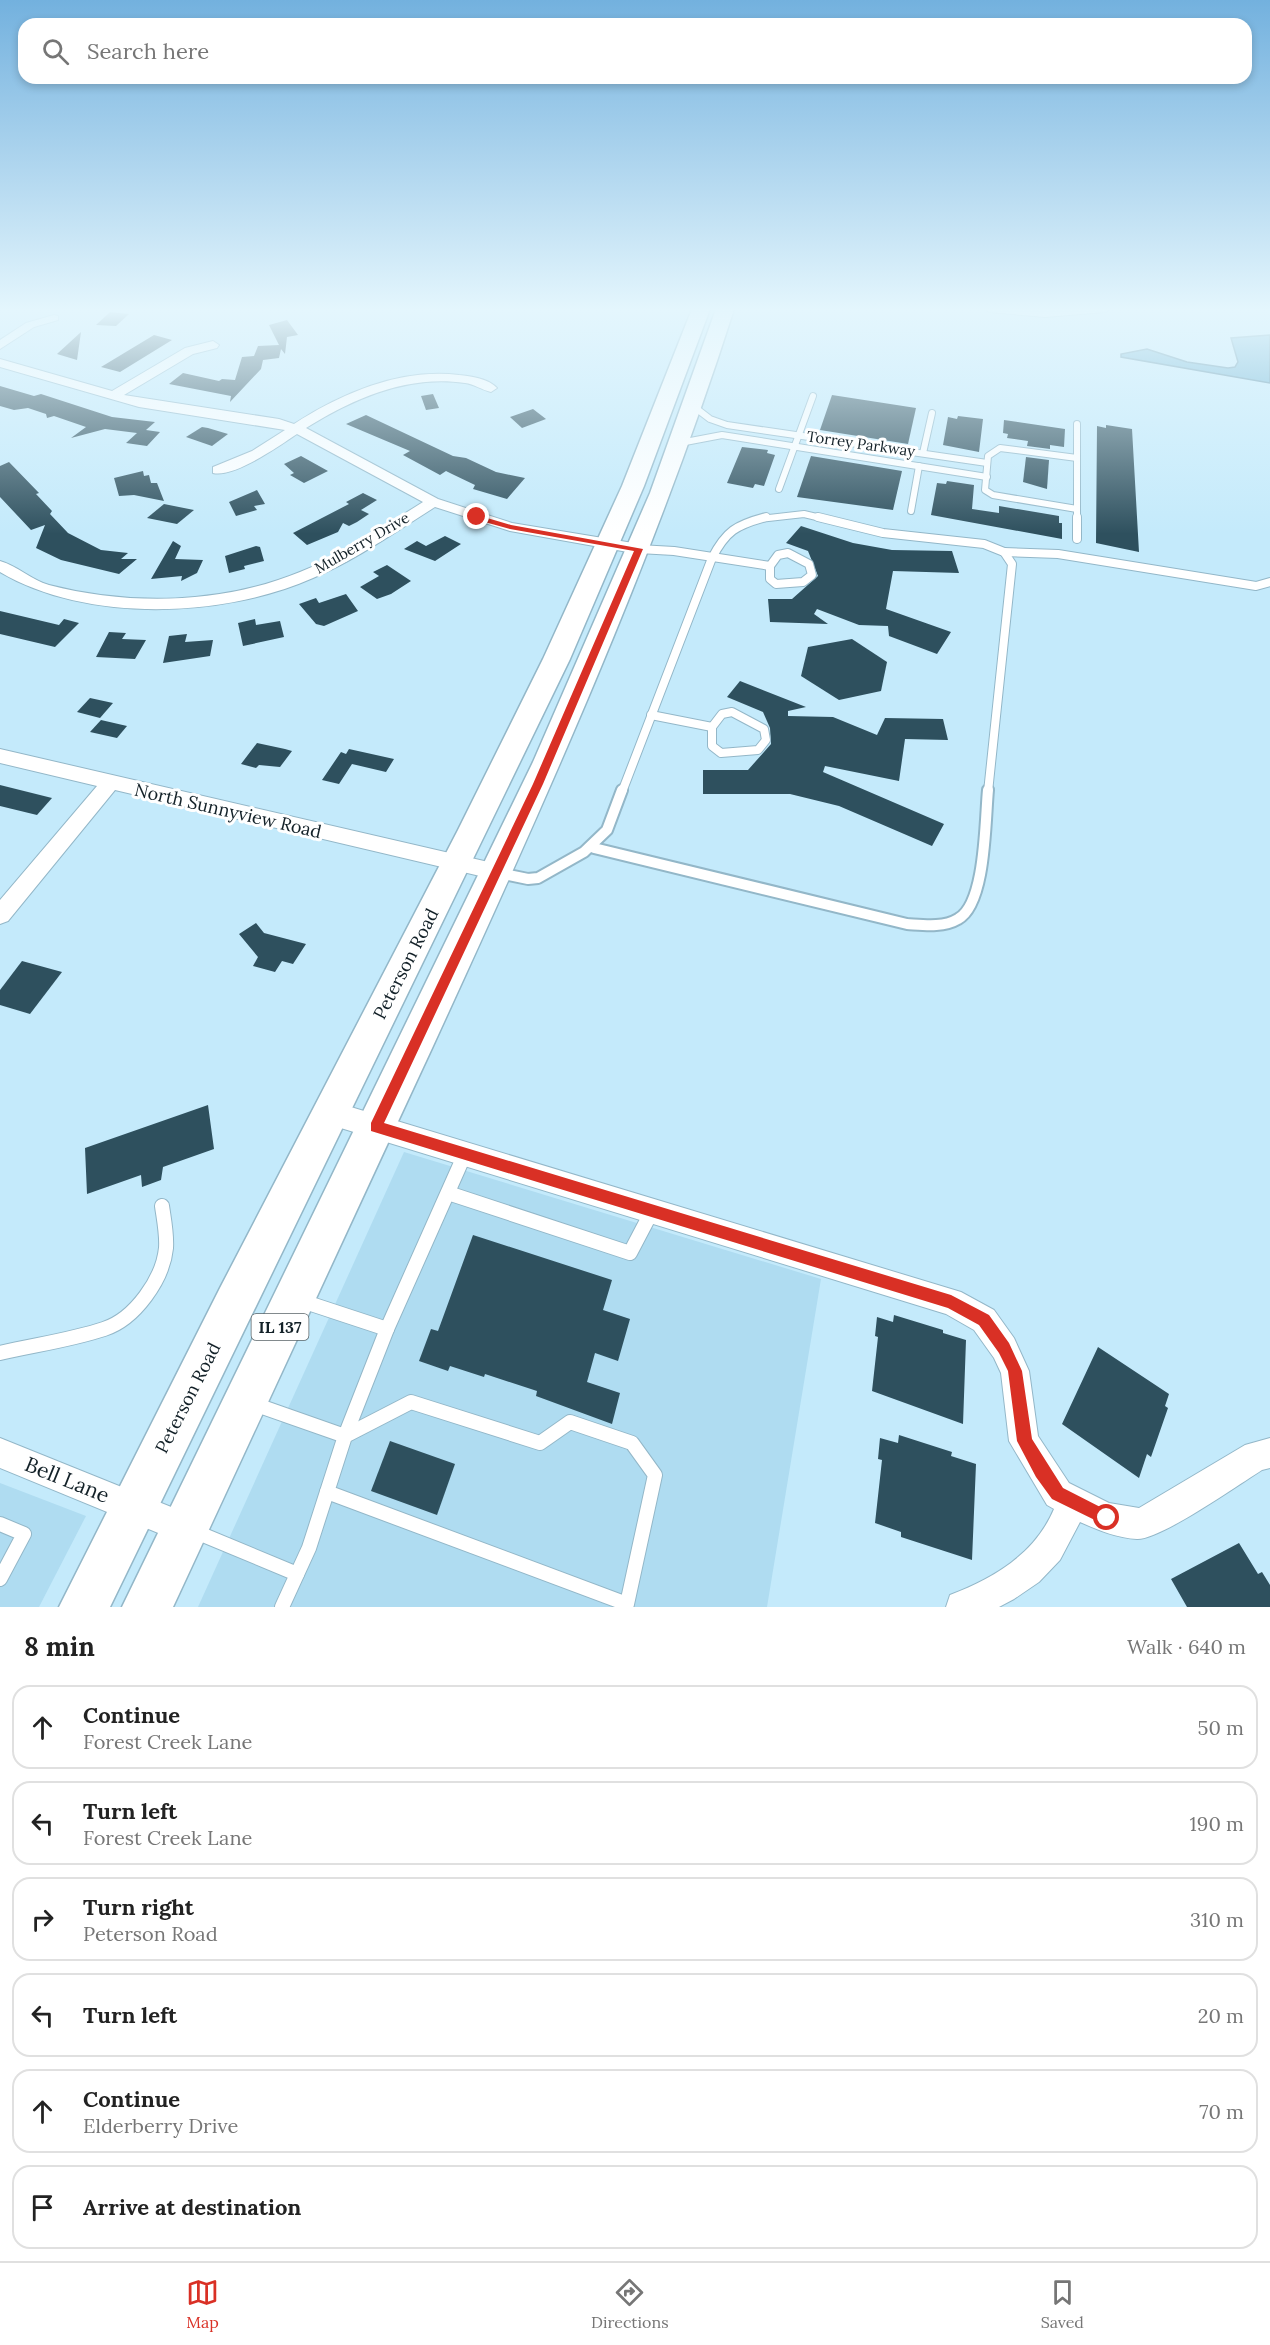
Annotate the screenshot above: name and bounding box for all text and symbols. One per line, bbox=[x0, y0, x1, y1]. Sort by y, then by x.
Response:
search box bbox=[18, 18, 1252, 84]
icon: search bbox=[39, 35, 72, 68]
text: Search here bbox=[87, 37, 209, 65]
street label: Torrey Parkway bbox=[806, 427, 916, 461]
route end bbox=[463, 503, 489, 529]
street label: Mulberry Drive bbox=[311, 508, 413, 577]
street label: North Sunnyview Road bbox=[132, 778, 324, 843]
street label: Peterson Road bbox=[368, 904, 443, 1023]
road number: IL 137 bbox=[252, 1314, 308, 1340]
street label: Peterson Road bbox=[150, 1338, 225, 1457]
street label: Bell Lane bbox=[21, 1450, 113, 1509]
route start bbox=[1093, 1504, 1119, 1530]
text: 8 min bbox=[24, 1630, 95, 1663]
text: Walk · 640 m bbox=[1127, 1634, 1246, 1659]
text: Continue bbox=[83, 1701, 180, 1729]
icon: ahead bbox=[26, 1711, 59, 1744]
text: 50 m bbox=[1198, 1715, 1244, 1740]
text: Forest Creek Lane bbox=[83, 1729, 252, 1754]
text: Turn left bbox=[83, 1797, 177, 1825]
icon: left bbox=[26, 1807, 59, 1840]
text: 190 m bbox=[1190, 1811, 1244, 1836]
text: Forest Creek Lane bbox=[83, 1825, 252, 1850]
text: Turn right bbox=[83, 1893, 194, 1921]
icon: right bbox=[26, 1903, 59, 1936]
text: 310 m bbox=[1190, 1907, 1244, 1932]
text: Peterson Road bbox=[83, 1921, 218, 1946]
icon: left bbox=[26, 1999, 59, 2032]
text: Turn left bbox=[83, 2001, 177, 2029]
text: 20 m bbox=[1198, 2003, 1244, 2028]
text: Continue bbox=[83, 2085, 180, 2113]
icon: ahead bbox=[26, 2095, 59, 2128]
text: 70 m bbox=[1199, 2099, 1244, 2124]
text: Elderberry Drive bbox=[83, 2113, 238, 2138]
icon: arrive bbox=[26, 2191, 59, 2224]
text: Arrive at destination bbox=[83, 2193, 301, 2221]
tab: Map bbox=[186, 2276, 219, 2332]
tab: Directions bbox=[591, 2276, 669, 2332]
tab: Saved bbox=[1041, 2276, 1084, 2332]

